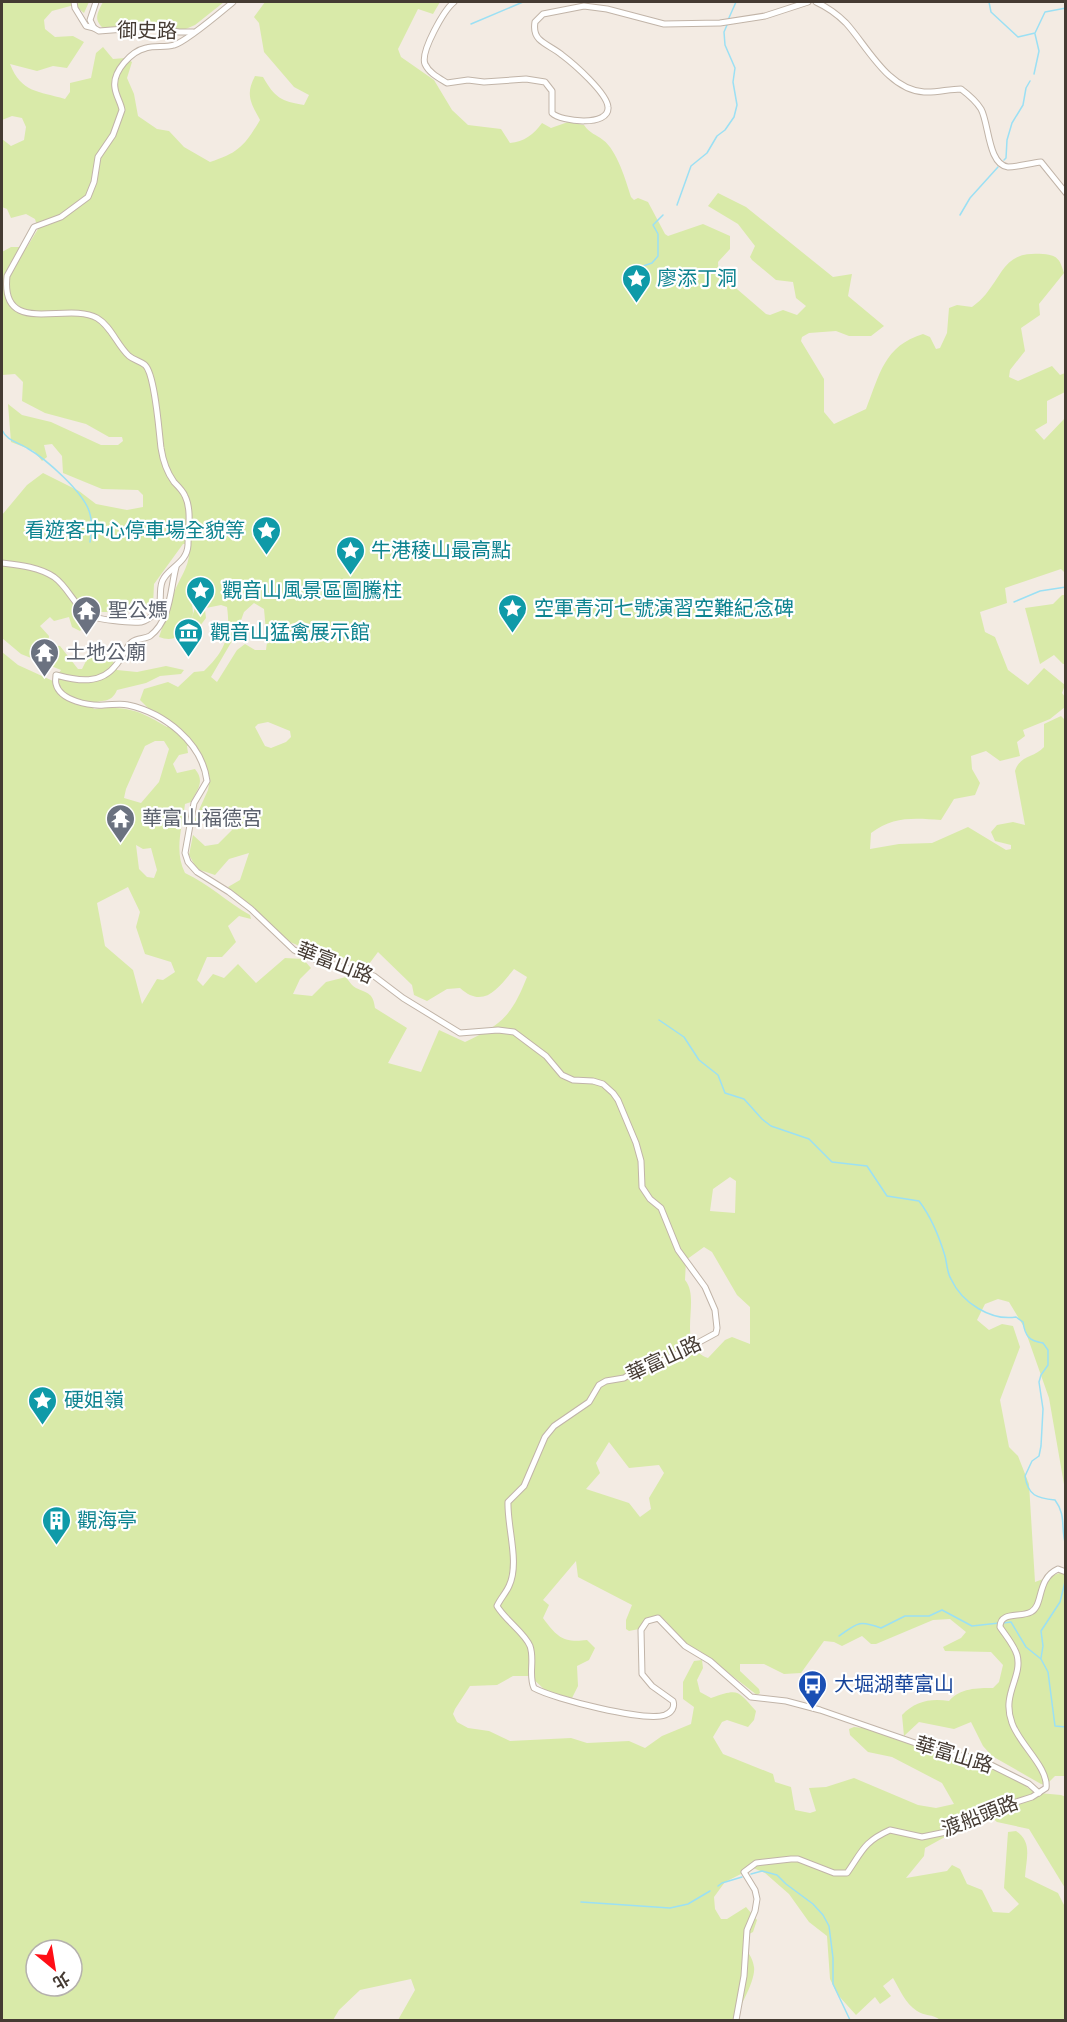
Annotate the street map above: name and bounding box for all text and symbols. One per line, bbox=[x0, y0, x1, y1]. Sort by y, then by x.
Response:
street label: 御史路 bbox=[117, 17, 177, 45]
place icon: 廖添丁洞 bbox=[620, 262, 652, 304]
place label: 廖添丁洞 bbox=[657, 265, 737, 292]
place icon: 看遊客中心停車場全貌等 bbox=[250, 514, 282, 556]
place label: 看遊客中心停車場全貌等 bbox=[25, 517, 245, 544]
place icon: 牛港稜山最高點 bbox=[334, 534, 366, 576]
place label: 牛港稜山最高點 bbox=[371, 537, 511, 564]
place icon: 觀音山風景區圖騰柱 bbox=[185, 574, 217, 616]
place label: 觀音山風景區圖騰柱 bbox=[222, 577, 402, 604]
place icon: 空軍青河七號演習空難紀念碑 bbox=[497, 592, 529, 634]
temple icon: 聖公媽 bbox=[71, 594, 103, 636]
place label: 空軍青河七號演習空難紀念碑 bbox=[534, 595, 794, 622]
place label: 聖公媽 bbox=[108, 597, 168, 624]
museum icon: 觀音山猛禽展示館 bbox=[173, 616, 205, 658]
place label: 觀音山猛禽展示館 bbox=[210, 619, 370, 646]
temple icon: 土地公廟 bbox=[29, 636, 61, 678]
place label: 土地公廟 bbox=[66, 639, 146, 666]
temple icon: 華富山福德宮 bbox=[105, 802, 137, 844]
place label: 華富山福德宮 bbox=[142, 805, 262, 832]
street label: 華富山路 bbox=[293, 936, 377, 990]
street label: 華富山路 bbox=[622, 1330, 706, 1388]
place icon: 硬姐嶺 bbox=[27, 1384, 59, 1426]
place label: 硬姐嶺 bbox=[64, 1387, 124, 1414]
building icon: 觀海亭 bbox=[40, 1504, 72, 1546]
place label: 觀海亭 bbox=[77, 1507, 137, 1534]
bus stop icon: 大堀湖華富山 bbox=[797, 1668, 829, 1710]
place label: 大堀湖華富山 bbox=[834, 1671, 954, 1698]
street label: 華富山路 bbox=[912, 1730, 996, 1780]
street label: 渡船頭路 bbox=[938, 1789, 1022, 1843]
north arrow bbox=[24, 1938, 84, 1998]
text: 北 bbox=[49, 1967, 73, 1994]

